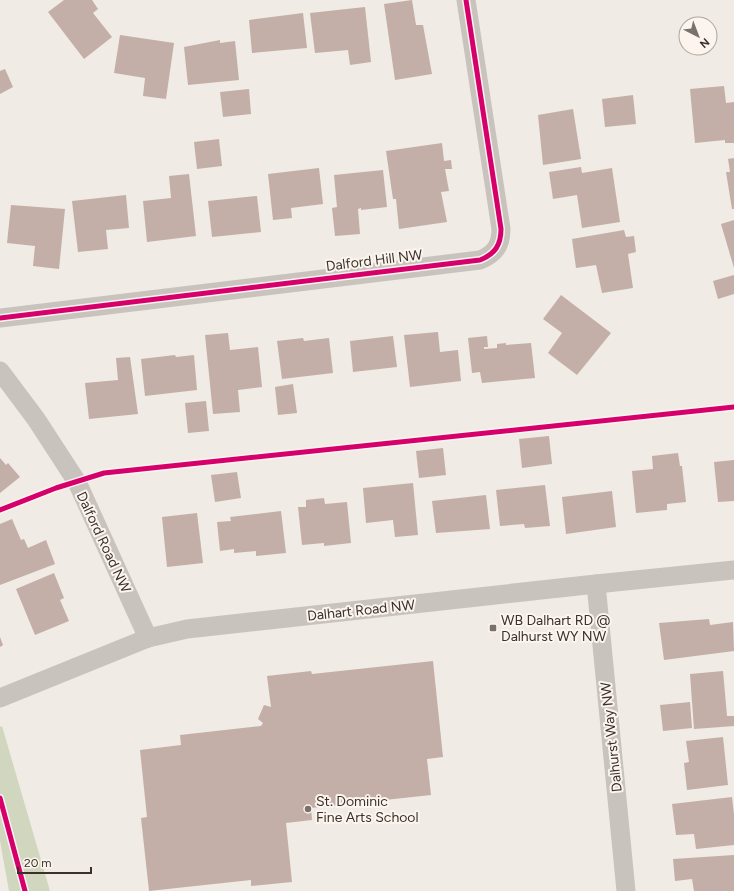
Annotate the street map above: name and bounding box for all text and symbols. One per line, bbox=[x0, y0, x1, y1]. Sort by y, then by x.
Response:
north arrow bbox=[678, 16, 718, 56]
text: N bbox=[697, 35, 712, 51]
street label: Dalford Hill NW bbox=[325, 246, 424, 275]
street label: Dalford Road NW bbox=[73, 489, 135, 596]
street label: Dalhart Road NW bbox=[306, 596, 416, 625]
place label: WB Dalhart RD @ Dalhurst WY NW bbox=[501, 612, 611, 645]
marker: WB Dalhart RD @ Dalhurst WY NW bbox=[488, 623, 498, 633]
street label: Dalhurst Way NW bbox=[597, 681, 626, 793]
place label: St. Dominic Fine Arts School bbox=[316, 793, 419, 826]
marker: St. Dominic Fine Arts School bbox=[303, 804, 313, 814]
scale bar bbox=[18, 849, 91, 875]
text: 20 m bbox=[24, 856, 52, 870]

